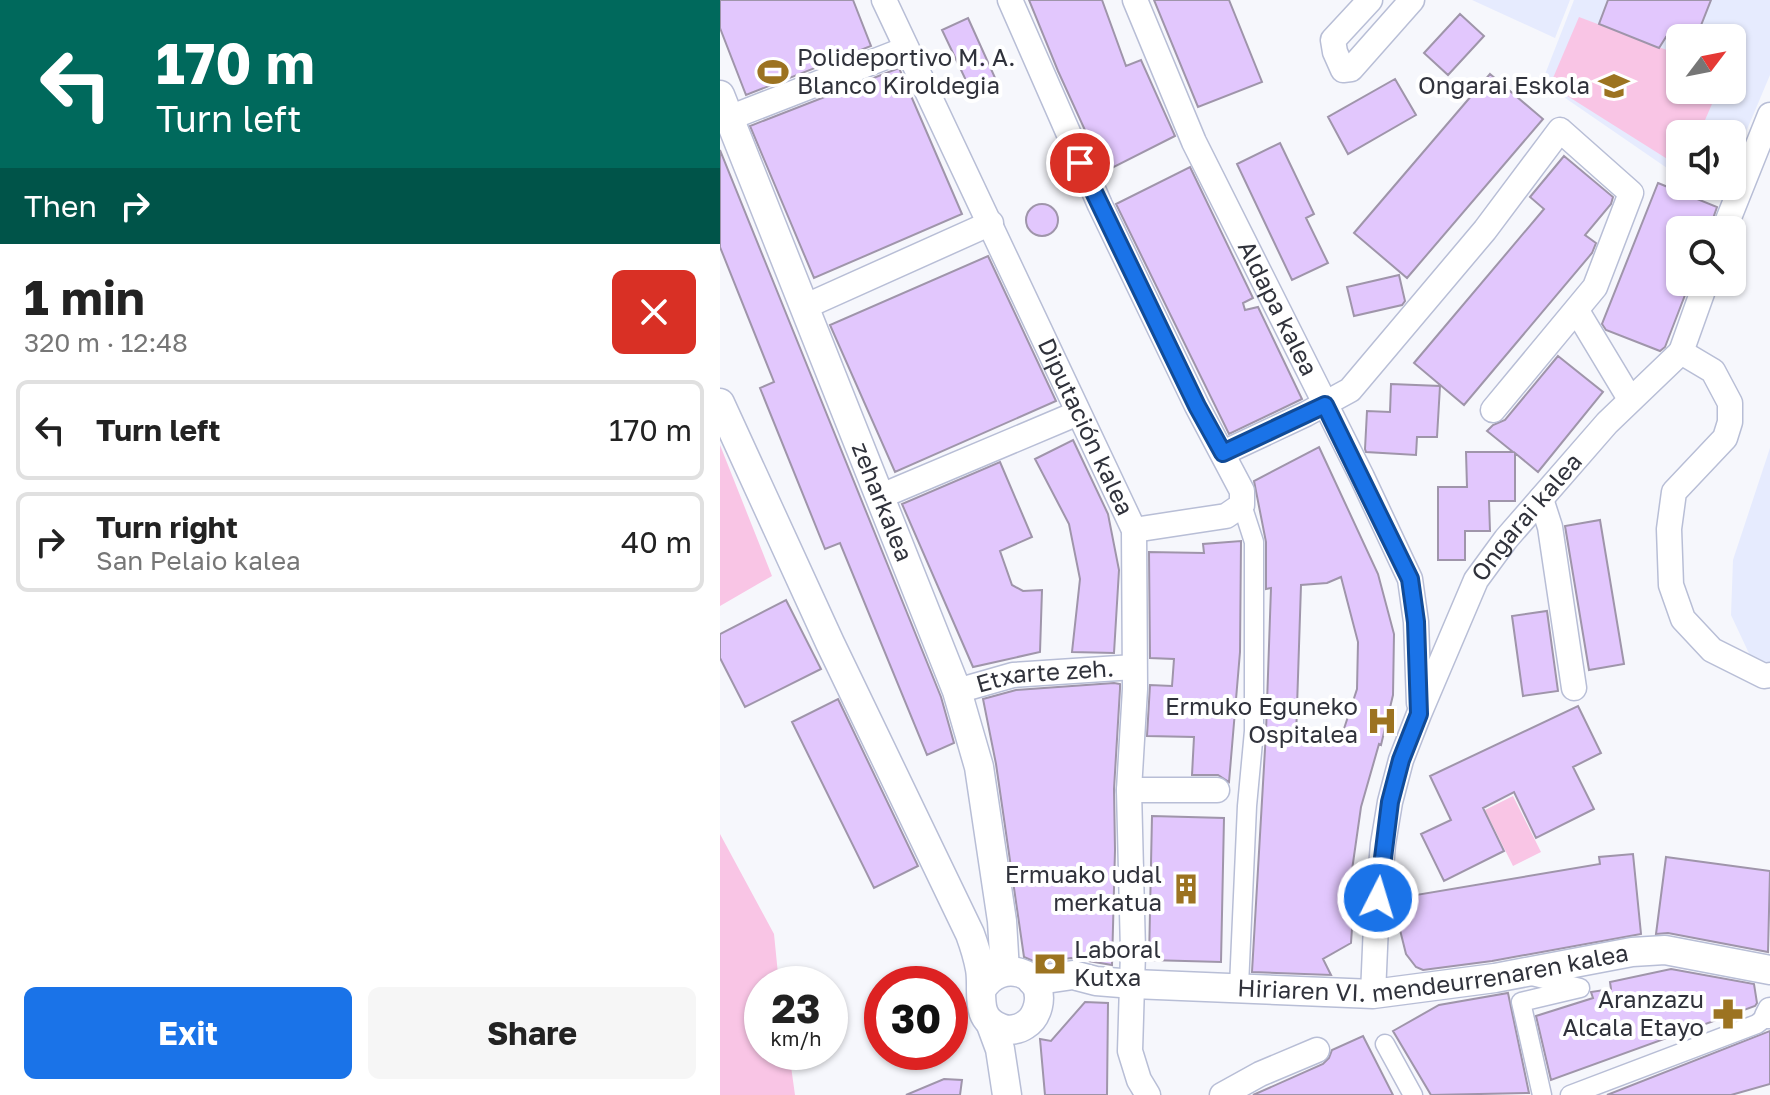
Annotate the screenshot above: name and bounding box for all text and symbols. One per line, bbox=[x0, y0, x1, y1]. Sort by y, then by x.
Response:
north arrow bbox=[1666, 24, 1746, 104]
map controls bbox=[1666, 24, 1746, 296]
text: 170 m bbox=[156, 29, 315, 96]
icon: left bbox=[24, 32, 128, 136]
place label: Polideportivo M. A. Blanco Kiroldegia bbox=[797, 42, 1015, 99]
sports icon: Polideportivo M. A. Blanco Kiroldegia bbox=[756, 55, 790, 89]
school or university icon: Ongarai Eskola bbox=[1597, 69, 1631, 103]
place label: Ongarai Eskola bbox=[1418, 70, 1590, 99]
text: Turn left bbox=[156, 97, 302, 140]
button: sound bbox=[1666, 120, 1746, 200]
pin bbox=[1046, 129, 1114, 197]
icon: arrive bbox=[1058, 141, 1102, 185]
icon: right bbox=[113, 184, 157, 228]
text: Then bbox=[24, 188, 97, 224]
button: search bbox=[1666, 216, 1746, 296]
street label: Aldapa kalea bbox=[1233, 235, 1325, 380]
text: 1 min bbox=[24, 268, 145, 326]
button: close bbox=[612, 270, 696, 354]
text: 320 m · 12:48 bbox=[24, 327, 188, 358]
street label: Diputación kalea bbox=[1033, 333, 1141, 519]
icon: left bbox=[28, 408, 72, 452]
text: Turn left bbox=[96, 412, 221, 448]
text: 170 m bbox=[609, 412, 692, 448]
street label: zeharkalea bbox=[847, 438, 920, 565]
street label: Ongarai kalea bbox=[1464, 446, 1587, 586]
text: Turn right bbox=[96, 509, 238, 545]
icon: right bbox=[28, 520, 72, 564]
text: 40 m bbox=[621, 524, 692, 560]
text: San Pelaio kalea bbox=[96, 545, 301, 576]
street label: Etxarte zeh. bbox=[972, 652, 1115, 698]
place label: Ermuko Eguneko Ospitalea bbox=[1165, 691, 1358, 748]
hospital icon: Ermuko Eguneko Ospitalea bbox=[1365, 704, 1399, 738]
position arrow bbox=[1336, 856, 1420, 940]
place label: Ermuako udal merkatua bbox=[1005, 859, 1162, 916]
building icon: Ermuako udal merkatua bbox=[1169, 872, 1203, 906]
place label: Laboral Kutxa bbox=[1074, 934, 1161, 991]
street label: Hiriaren VI. mendeurrenaren kalea bbox=[1237, 937, 1631, 1007]
bank icon: Laboral Kutxa bbox=[1033, 947, 1067, 981]
speed limit sign: 30 bbox=[864, 966, 968, 1070]
text: 23 bbox=[772, 984, 820, 1032]
place label: Aranzazu Alcala Etayo bbox=[1562, 984, 1704, 1041]
button: Exit bbox=[24, 987, 352, 1079]
button: Share bbox=[368, 987, 696, 1079]
pharmacy icon: Aranzazu Alcala Etayo bbox=[1711, 997, 1745, 1031]
text: km/h bbox=[771, 1026, 821, 1050]

